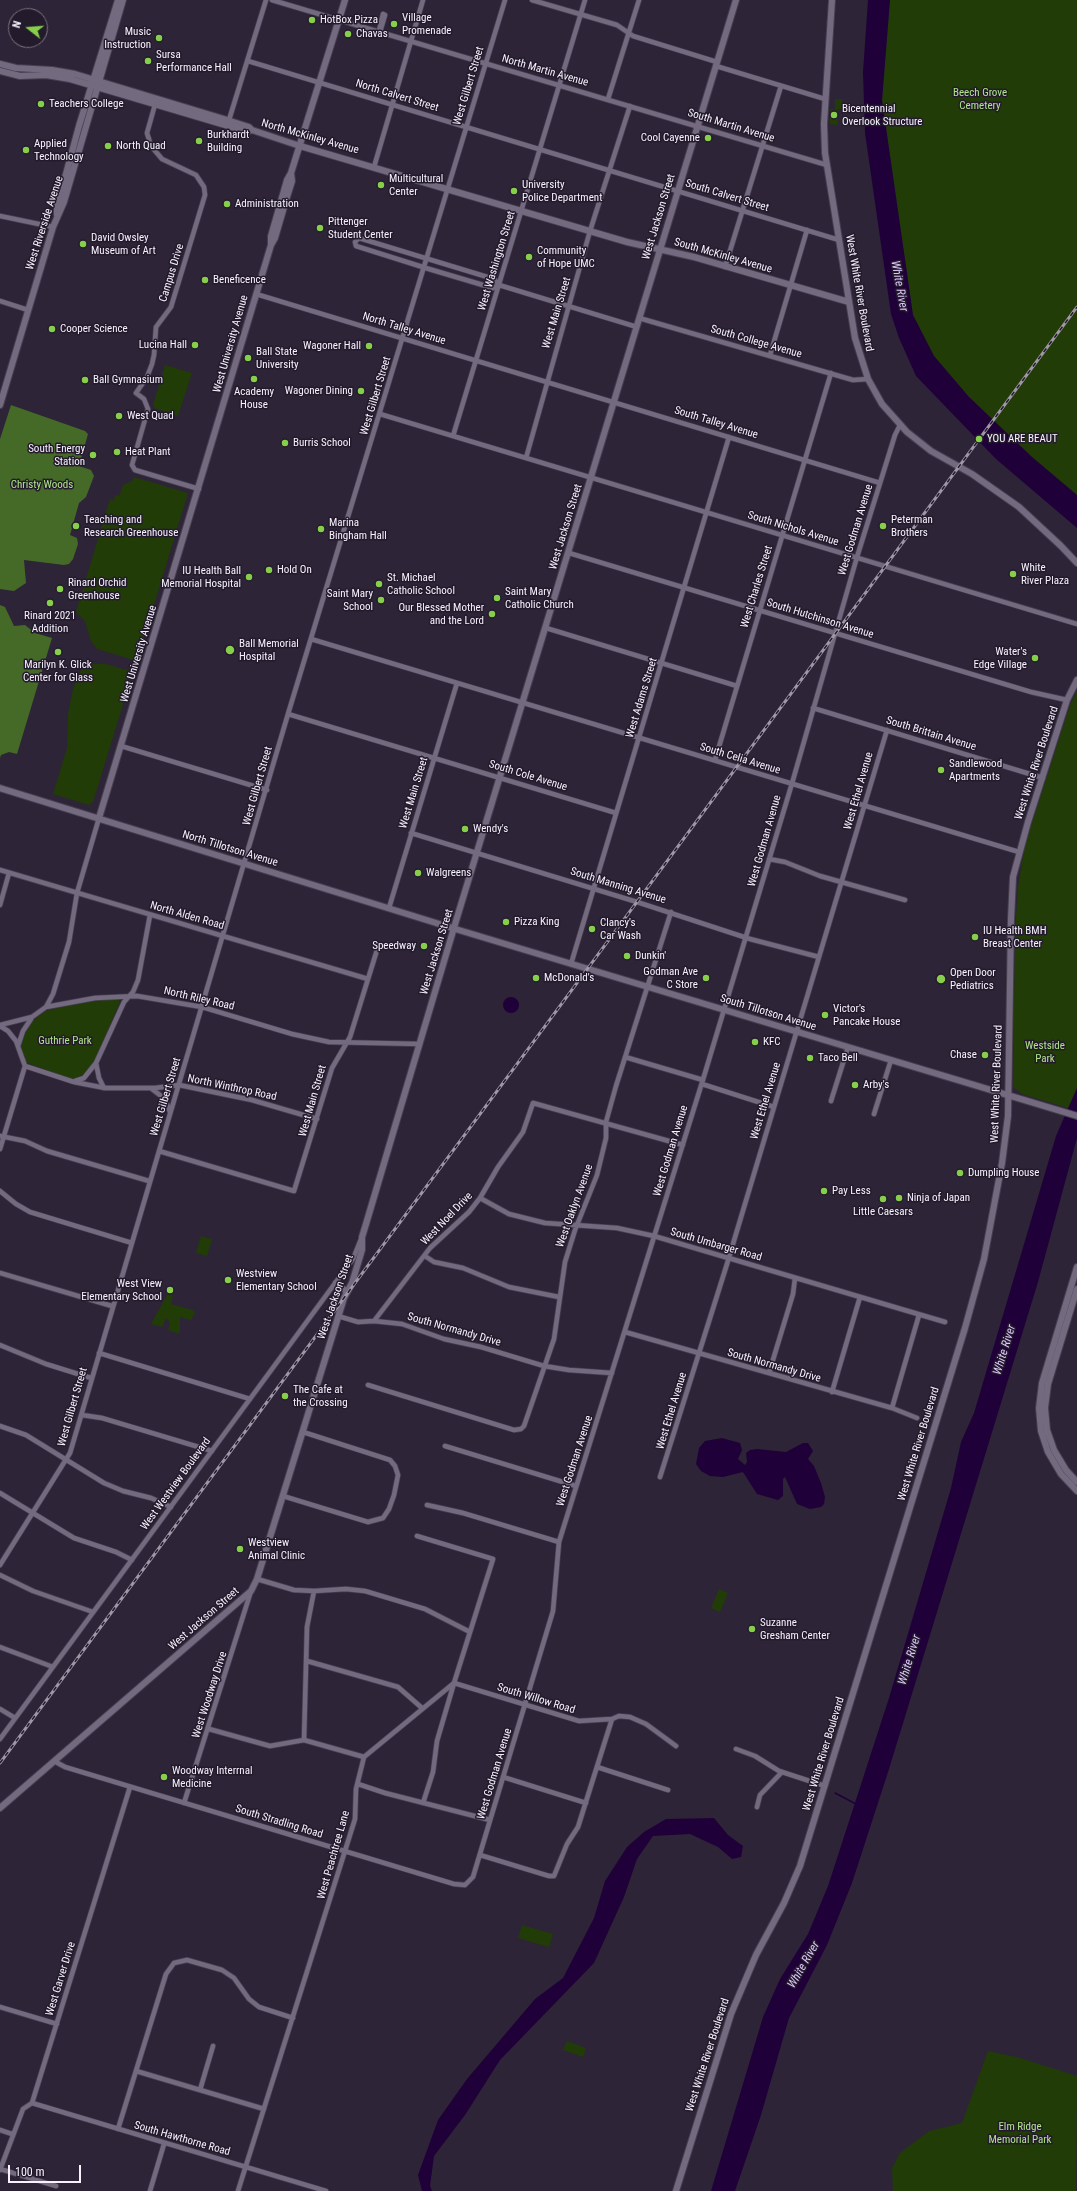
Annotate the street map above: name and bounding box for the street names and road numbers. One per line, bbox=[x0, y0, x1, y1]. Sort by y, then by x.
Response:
street label: West Gilbert Street bbox=[451, 45, 487, 127]
street label: North Martin Avenue bbox=[500, 52, 590, 90]
street label: North Calvert Street bbox=[354, 77, 440, 115]
street label: South Martin Avenue bbox=[686, 107, 776, 145]
street label: North McKinley Avenue bbox=[260, 117, 360, 157]
street label: West Jackson Street bbox=[640, 173, 678, 261]
street label: West Riverside Avenue bbox=[24, 174, 66, 272]
street label: South Calvert Street bbox=[684, 177, 770, 215]
street label: West Washington Street bbox=[476, 210, 518, 312]
street label: West White River Boulevard bbox=[842, 234, 876, 352]
street label: South McKinley Avenue bbox=[673, 236, 773, 276]
street label: Campus Drive bbox=[157, 242, 187, 304]
street label: West Main Street bbox=[540, 276, 574, 350]
street label: West University Avenue bbox=[211, 294, 251, 394]
street label: North Talley Avenue bbox=[361, 310, 447, 348]
street label: South College Avenue bbox=[709, 323, 803, 361]
street label: West Gilbert Street bbox=[358, 355, 394, 437]
street label: South Talley Avenue bbox=[673, 404, 759, 442]
street label: West Jackson Street bbox=[547, 483, 585, 571]
street label: West Godman Avenue bbox=[836, 483, 876, 577]
street label: South Nichols Avenue bbox=[746, 509, 840, 549]
street label: West Charles Street bbox=[738, 544, 776, 630]
street label: South Hutchinson Avenue bbox=[765, 596, 875, 642]
street label: West University Avenue bbox=[118, 604, 160, 704]
street label: West Adams Street bbox=[624, 656, 660, 740]
street label: West White River Boulevard bbox=[1012, 705, 1062, 821]
street label: South Brittain Avenue bbox=[884, 714, 978, 754]
street label: South Celia Avenue bbox=[698, 740, 782, 778]
street label: West Gilbert Street bbox=[240, 745, 276, 827]
street label: West Ethel Avenue bbox=[842, 751, 876, 831]
street label: West Main Street bbox=[397, 756, 431, 830]
street label: South Cole Avenue bbox=[487, 758, 569, 794]
street label: West Godman Avenue bbox=[746, 794, 784, 888]
street label: North Tillotson Avenue bbox=[181, 828, 279, 870]
street label: South Manning Avenue bbox=[569, 865, 667, 907]
street label: North Alden Road bbox=[148, 899, 226, 933]
street label: West Jackson Street bbox=[418, 908, 456, 996]
street label: North Riley Road bbox=[162, 984, 236, 1014]
street label: South Tillotson Avenue bbox=[718, 992, 818, 1034]
street label: West White River Boulevard bbox=[988, 1025, 1006, 1143]
street label: West Gilbert Street bbox=[148, 1056, 184, 1138]
street label: West Ethel Avenue bbox=[748, 1061, 784, 1141]
street label: West Main Street bbox=[296, 1064, 330, 1138]
street label: North Winthrop Road bbox=[186, 1072, 278, 1104]
street label: West Godman Avenue bbox=[651, 1104, 691, 1198]
street label: West Oaklyn Avenue bbox=[554, 1163, 596, 1249]
street label: West Noel Drive bbox=[418, 1190, 476, 1248]
street label: South Umbarger Road bbox=[669, 1226, 763, 1264]
street label: West Jackson Street bbox=[315, 1253, 357, 1341]
street label: South Normandy Drive bbox=[406, 1310, 502, 1350]
street label: South Normandy Drive bbox=[726, 1346, 822, 1386]
street label: West Gilbert Street bbox=[55, 1366, 91, 1448]
street label: West Ethel Avenue bbox=[654, 1371, 690, 1451]
street label: West White River Boulevard bbox=[895, 1385, 943, 1503]
street label: West Godman Avenue bbox=[554, 1414, 596, 1508]
street label: West Westview Boulevard bbox=[138, 1435, 214, 1533]
street label: West Jackson Street bbox=[166, 1585, 242, 1653]
street label: West Woodway Drive bbox=[190, 1650, 230, 1740]
street label: South Willow Road bbox=[495, 1681, 577, 1717]
street label: West White River Boulevard bbox=[800, 1695, 848, 1813]
street label: West Godman Avenue bbox=[475, 1727, 515, 1821]
street label: South Stradling Road bbox=[234, 1802, 324, 1842]
street label: West Peachtree Lane bbox=[315, 1809, 353, 1901]
street label: West Garver Drive bbox=[43, 1940, 79, 2018]
street label: West White River Boulevard bbox=[683, 1997, 733, 2113]
street label: South Hawthorne Road bbox=[132, 2119, 232, 2159]

